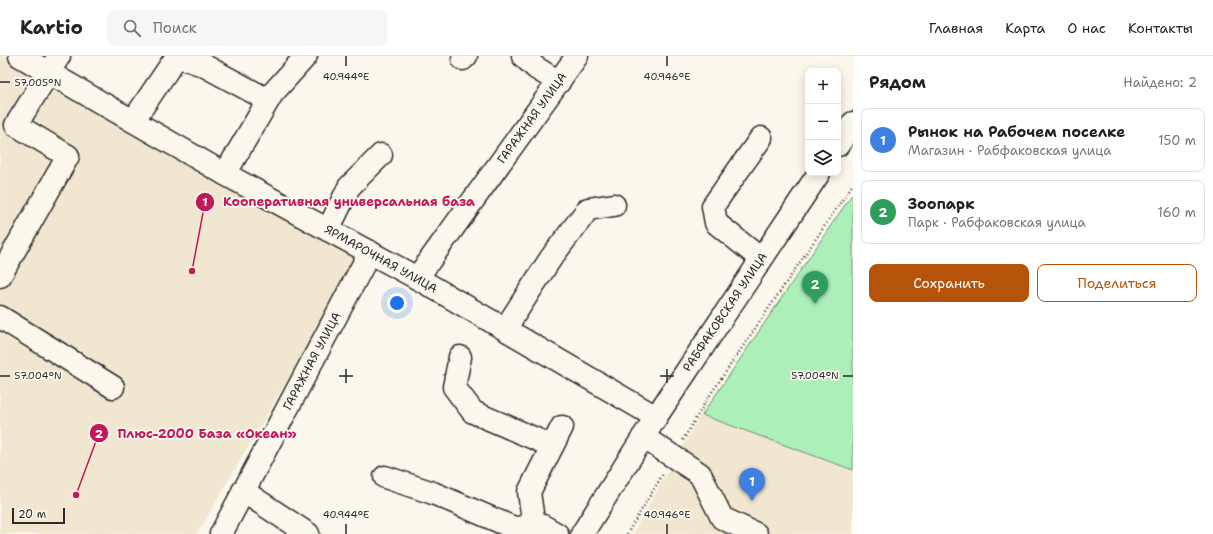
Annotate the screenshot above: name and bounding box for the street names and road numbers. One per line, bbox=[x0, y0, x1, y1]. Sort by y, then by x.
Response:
street label: ГАРАЖНАЯ УЛИЦА bbox=[494, 69, 571, 167]
street label: ЯРМАРОЧНАЯ УЛИЦА bbox=[322, 221, 441, 297]
street label: РАБФАКОВСКАЯ УЛИЦА bbox=[679, 249, 771, 375]
street label: ГАРАЖНАЯ УЛИЦА bbox=[279, 309, 345, 413]

